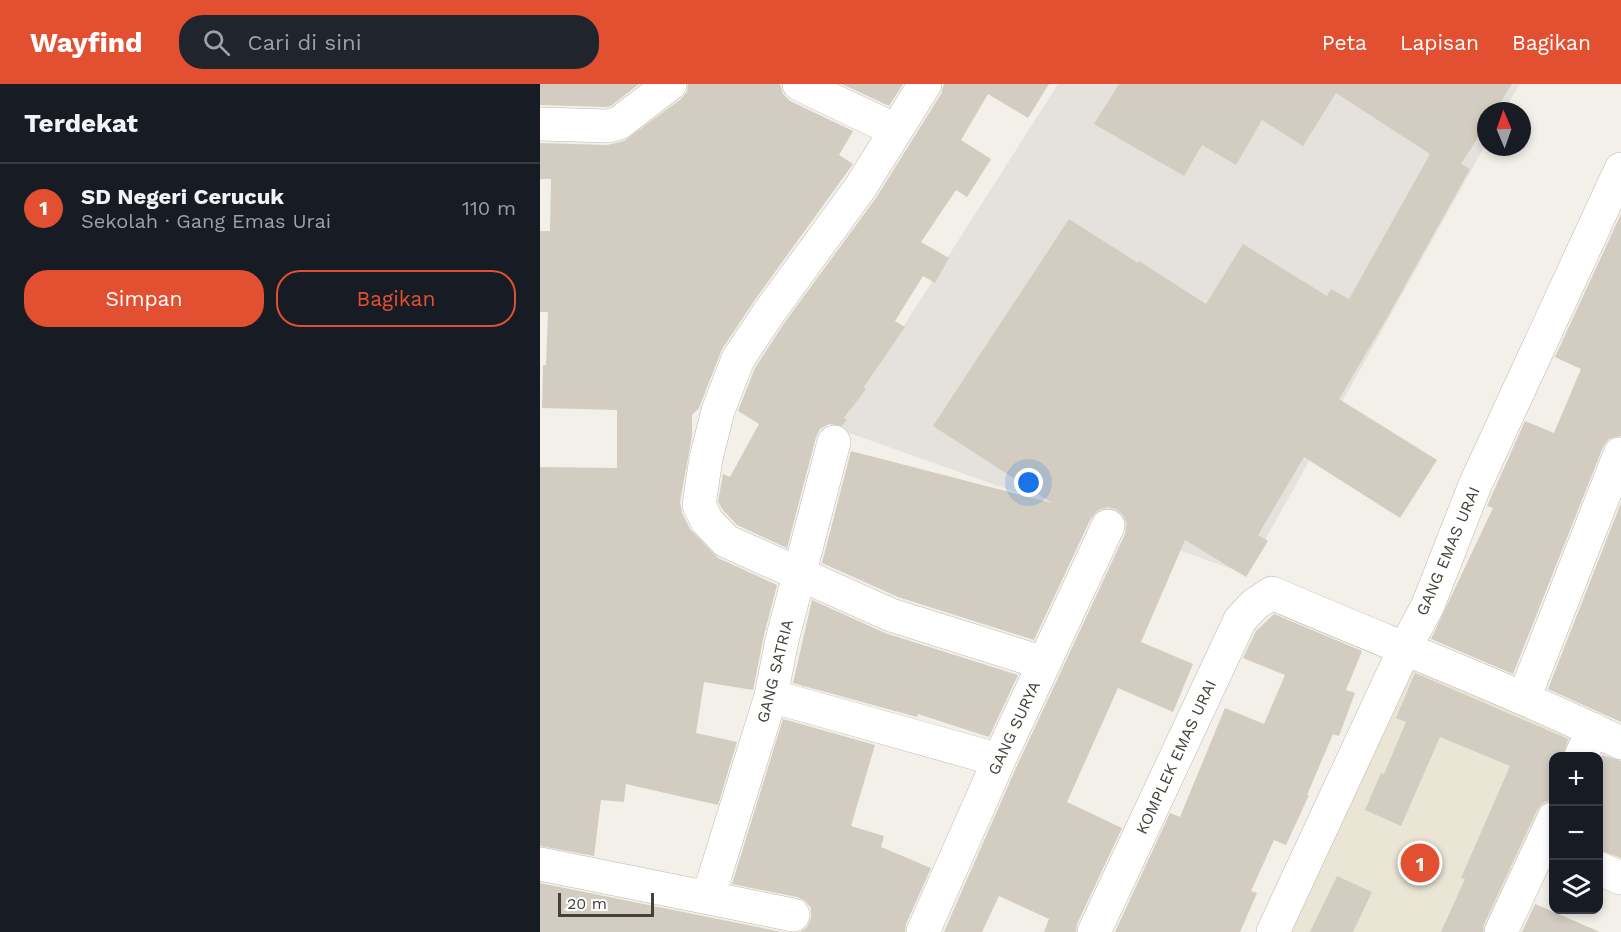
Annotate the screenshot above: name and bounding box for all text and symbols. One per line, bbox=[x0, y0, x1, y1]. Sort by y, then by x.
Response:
search box bbox=[179, 15, 599, 69]
text: Wayfind bbox=[30, 26, 143, 59]
icon: search bbox=[200, 26, 233, 59]
text: Cari di sini bbox=[248, 30, 362, 55]
text: Peta bbox=[1322, 30, 1367, 55]
text: Lapisan bbox=[1400, 30, 1479, 55]
text: Bagikan bbox=[1512, 30, 1591, 55]
north arrow bbox=[1477, 102, 1531, 156]
text: Terdekat bbox=[24, 108, 138, 138]
text: SD Negeri Cerucuk bbox=[81, 184, 284, 209]
text: 1 bbox=[39, 196, 48, 220]
text: 110 m bbox=[462, 196, 516, 220]
text: Sekolah · Gang Emas Urai bbox=[81, 209, 331, 233]
button: Simpan bbox=[24, 270, 264, 327]
button: Bagikan bbox=[276, 270, 516, 327]
your location bbox=[1014, 468, 1043, 497]
street label: GANG EMAS URAI bbox=[1412, 484, 1484, 618]
street label: GANG SATRIA bbox=[753, 617, 797, 725]
street label: KOMPLEK EMAS URAI bbox=[1132, 677, 1220, 837]
street label: GANG SURYA bbox=[984, 678, 1044, 778]
map controls bbox=[1549, 752, 1603, 914]
button: + bbox=[1549, 752, 1603, 806]
button: − bbox=[1549, 806, 1603, 860]
pin: 1 bbox=[1400, 840, 1440, 886]
button: layers bbox=[1549, 860, 1603, 914]
scale bar bbox=[558, 890, 654, 918]
text: 20 m bbox=[567, 894, 607, 913]

